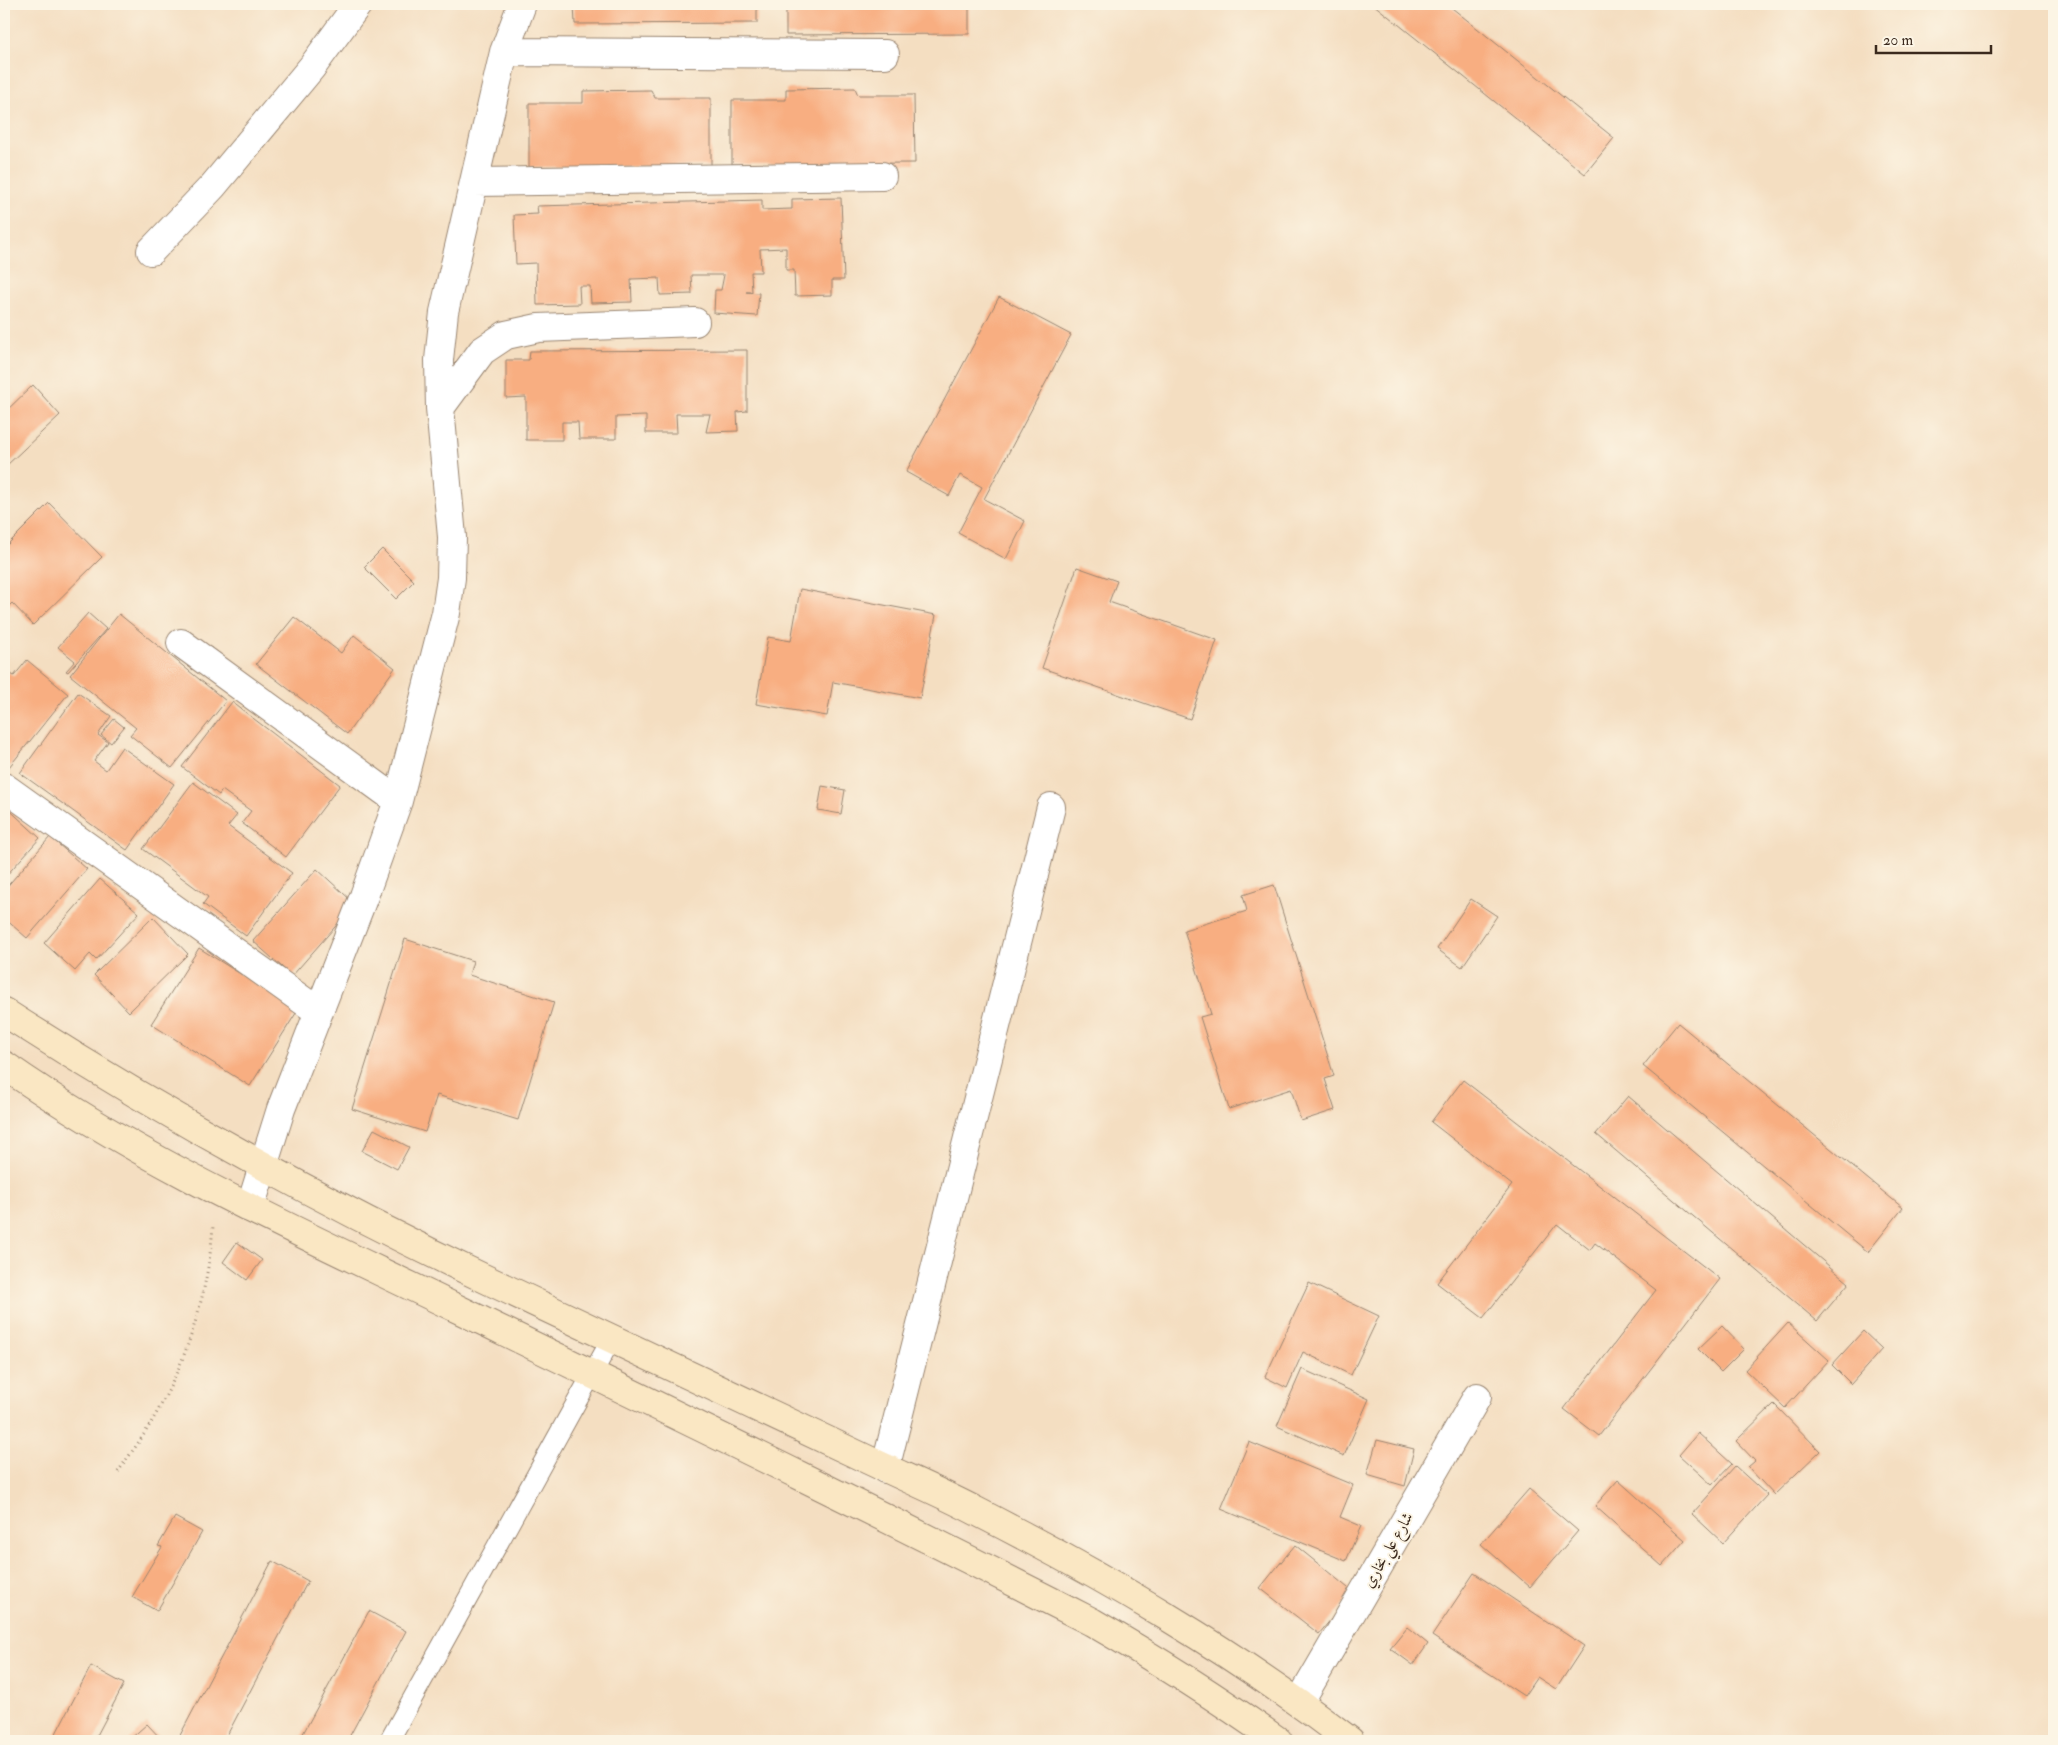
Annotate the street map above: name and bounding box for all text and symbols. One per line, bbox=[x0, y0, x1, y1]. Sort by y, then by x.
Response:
scale bar bbox=[1876, 22, 1990, 54]
text: 20 m bbox=[1883, 31, 1913, 50]
street label: شارع علي بخاري bbox=[1358, 1509, 1422, 1594]

